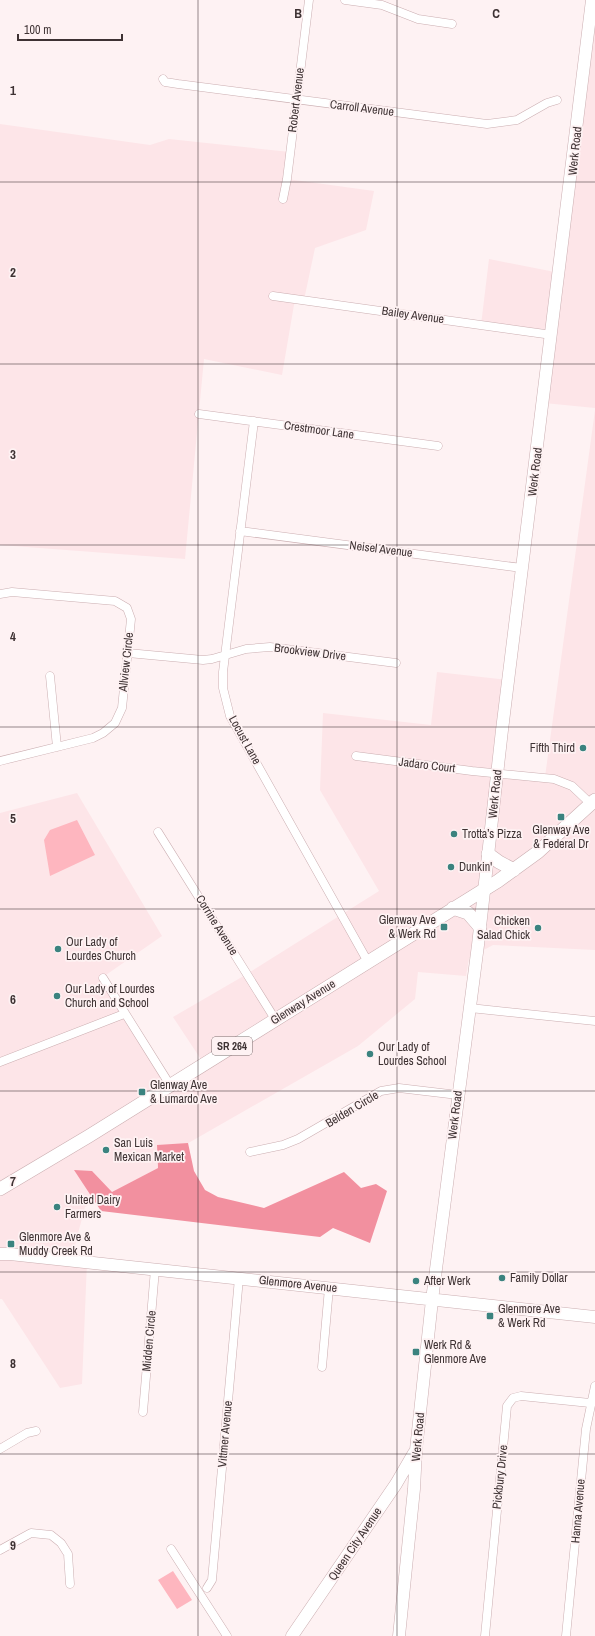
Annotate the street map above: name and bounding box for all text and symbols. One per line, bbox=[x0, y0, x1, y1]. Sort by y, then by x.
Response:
text: B bbox=[294, 5, 302, 22]
text: C bbox=[492, 5, 500, 22]
scale bar bbox=[18, 16, 122, 42]
text: 100 m bbox=[24, 22, 51, 38]
street label: Robert Avenue bbox=[284, 67, 308, 133]
text: 1 bbox=[10, 82, 16, 99]
street label: Carroll Avenue bbox=[329, 96, 395, 120]
street label: Werk Road bbox=[564, 126, 586, 176]
text: 2 bbox=[10, 264, 16, 281]
street label: Bailey Avenue bbox=[381, 303, 445, 327]
street label: Crestmoor Lane bbox=[283, 417, 355, 443]
text: 3 bbox=[10, 446, 16, 463]
street label: Werk Road bbox=[524, 447, 546, 497]
street label: Neisel Avenue bbox=[349, 537, 413, 561]
text: 4 bbox=[10, 628, 16, 645]
street label: Allview Circle bbox=[115, 632, 137, 693]
street label: Brookview Drive bbox=[273, 640, 347, 664]
street label: Locust Lane bbox=[225, 713, 265, 767]
place label: Fifth Third bbox=[530, 740, 575, 756]
marker: Fifth Third bbox=[578, 743, 588, 753]
street label: Jadaro Court bbox=[398, 754, 456, 776]
street label: Werk Road bbox=[484, 769, 506, 819]
text: 5 bbox=[10, 810, 16, 827]
marker: Glenway Ave & Federal Dr bbox=[556, 812, 566, 822]
place label: Glenway Ave & Federal Dr bbox=[532, 822, 590, 852]
place label: Trotta’s Pizza bbox=[462, 826, 522, 842]
marker: Trotta’s Pizza bbox=[449, 829, 459, 839]
place label: Dunkin' bbox=[459, 859, 492, 875]
marker: Dunkin' bbox=[446, 862, 456, 872]
street label: Corrine Avenue bbox=[192, 892, 242, 958]
place label: Glenway Ave & Werk Rd bbox=[379, 912, 436, 942]
place label: Chicken Salad Chick bbox=[477, 913, 530, 943]
marker: Glenway Ave & Werk Rd bbox=[439, 922, 449, 932]
marker: Chicken Salad Chick bbox=[533, 923, 543, 933]
place label: Our Lady of Lourdes Church bbox=[66, 934, 136, 964]
marker: Our Lady of Lourdes Church bbox=[53, 944, 63, 954]
street label: Glenway Avenue bbox=[268, 976, 338, 1028]
place label: Our Lady of Lourdes Church and School bbox=[65, 981, 155, 1011]
text: 6 bbox=[10, 991, 16, 1008]
marker: Our Lady of Lourdes Church and School bbox=[52, 991, 62, 1001]
road number: SR 264 bbox=[212, 1037, 252, 1055]
place label: Our Lady of Lourdes School bbox=[378, 1039, 446, 1069]
marker: Our Lady of Lourdes School bbox=[365, 1049, 375, 1059]
place label: Glenway Ave & Lumardo Ave bbox=[150, 1077, 217, 1107]
marker: Glenway Ave & Lumardo Ave bbox=[137, 1087, 147, 1097]
street label: Belden Circle bbox=[323, 1087, 381, 1131]
street label: Werk Road bbox=[444, 1090, 466, 1140]
place label: San Luis Mexican Market bbox=[114, 1135, 184, 1165]
marker: San Luis Mexican Market bbox=[101, 1145, 111, 1155]
text: 7 bbox=[10, 1173, 16, 1190]
place label: United Dairy Farmers bbox=[65, 1192, 120, 1222]
marker: United Dairy Farmers bbox=[52, 1202, 62, 1212]
place label: Glenmore Ave & Muddy Creek Rd bbox=[19, 1229, 93, 1259]
marker: Glenmore Ave & Muddy Creek Rd bbox=[6, 1239, 16, 1249]
place label: Family Dollar bbox=[510, 1270, 568, 1286]
street label: Glenmore Avenue bbox=[258, 1272, 338, 1296]
place label: After Werk bbox=[423, 1273, 470, 1289]
marker: Family Dollar bbox=[497, 1273, 507, 1283]
marker: After Werk bbox=[411, 1276, 421, 1286]
place label: Glenmore Ave & Werk Rd bbox=[498, 1301, 560, 1331]
street label: Midden Circle bbox=[138, 1310, 160, 1372]
marker: Glenmore Ave & Werk Rd bbox=[485, 1311, 495, 1321]
place label: Werk Rd & Glenmore Ave bbox=[424, 1337, 486, 1367]
marker: Werk Rd & Glenmore Ave bbox=[411, 1347, 421, 1357]
text: 8 bbox=[10, 1355, 16, 1372]
street label: Vittmer Avenue bbox=[214, 1400, 236, 1468]
street label: Werk Road bbox=[408, 1412, 428, 1462]
street label: Pickbury Drive bbox=[489, 1444, 511, 1510]
street label: Hanna Avenue bbox=[567, 1478, 589, 1544]
street label: Queen City Avenue bbox=[325, 1504, 385, 1584]
text: 9 bbox=[10, 1537, 16, 1554]

